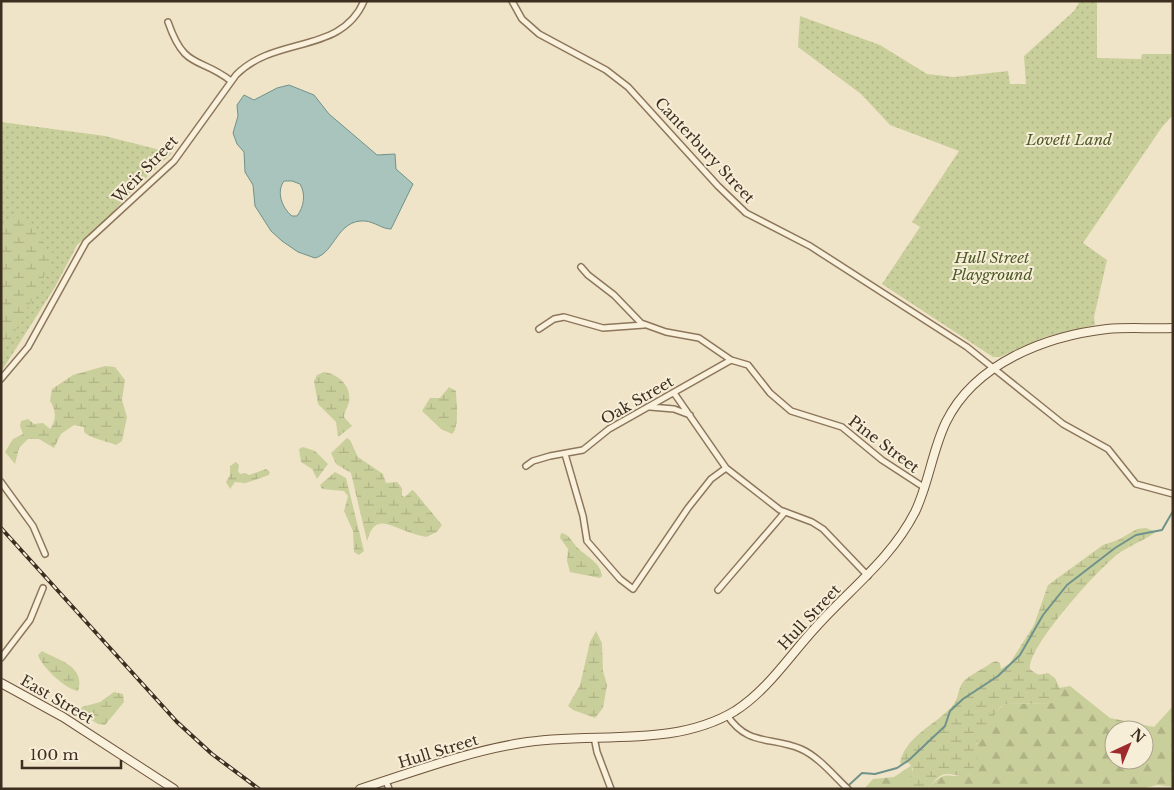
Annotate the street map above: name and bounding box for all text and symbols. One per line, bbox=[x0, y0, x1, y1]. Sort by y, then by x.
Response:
street label: Canterbury Street bbox=[651, 93, 759, 207]
park label: Lovett Land bbox=[1025, 130, 1112, 149]
street label: Weir Street bbox=[107, 131, 182, 207]
park label: Hull Street Playground bbox=[951, 248, 1032, 284]
street label: Oak Street bbox=[597, 371, 677, 428]
street label: Pine Street bbox=[845, 411, 923, 477]
street label: Hull Street bbox=[774, 580, 844, 654]
street label: East Street bbox=[17, 670, 97, 728]
north arrow bbox=[1104, 720, 1154, 770]
text: N bbox=[1127, 725, 1149, 747]
street label: Hull Street bbox=[396, 730, 481, 772]
scale bar bbox=[22, 738, 121, 770]
text: 100 m bbox=[30, 745, 79, 764]

